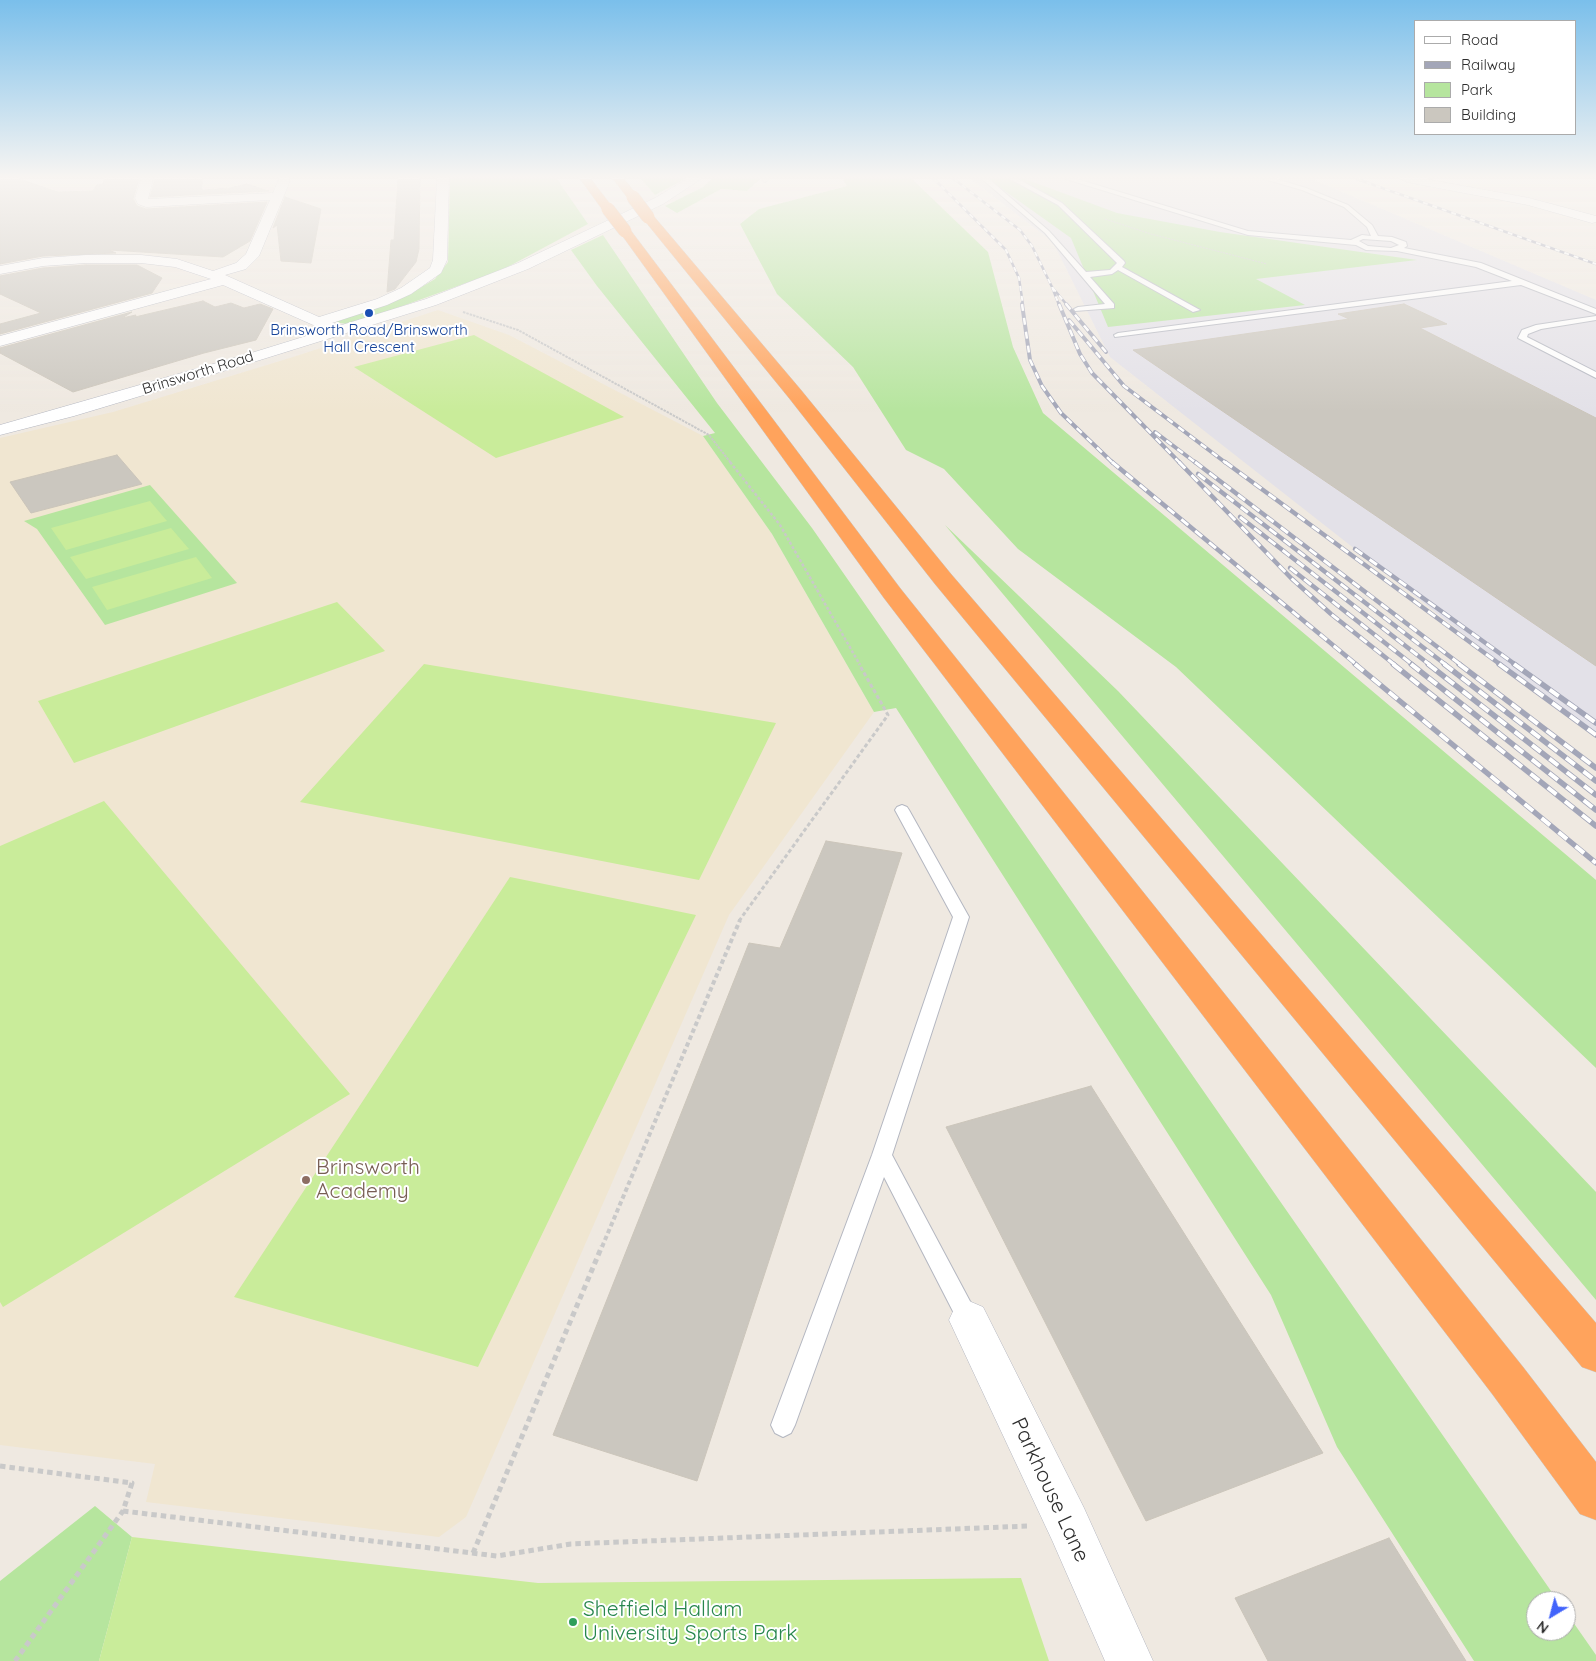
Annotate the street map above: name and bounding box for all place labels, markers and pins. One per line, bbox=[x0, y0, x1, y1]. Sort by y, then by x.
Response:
marker: Brinsworth Road/Brinsworth Hall Crescent bbox=[363, 307, 375, 319]
place label: Brinsworth Road/Brinsworth Hall Crescent bbox=[270, 321, 468, 356]
place label: Brinsworth Academy bbox=[316, 1155, 420, 1205]
marker: Brinsworth Academy bbox=[300, 1174, 312, 1186]
place label: Sheffield Hallam University Sports Park bbox=[583, 1597, 798, 1647]
marker: Sheffield Hallam University Sports Park bbox=[567, 1616, 579, 1628]

